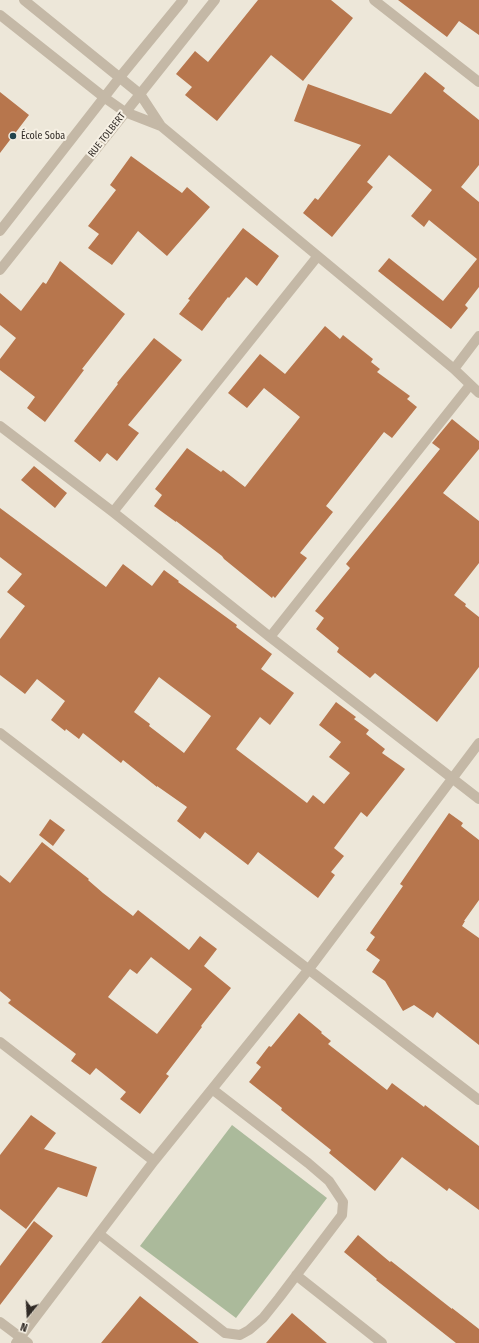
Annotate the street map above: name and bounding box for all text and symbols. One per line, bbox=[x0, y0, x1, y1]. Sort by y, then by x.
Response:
street label: RUE TOLBERT bbox=[86, 110, 128, 160]
place label: École Soba bbox=[21, 130, 65, 142]
marker: École Soba bbox=[8, 131, 18, 141]
north arrow bbox=[8, 1295, 48, 1335]
text: N bbox=[19, 1320, 29, 1334]

